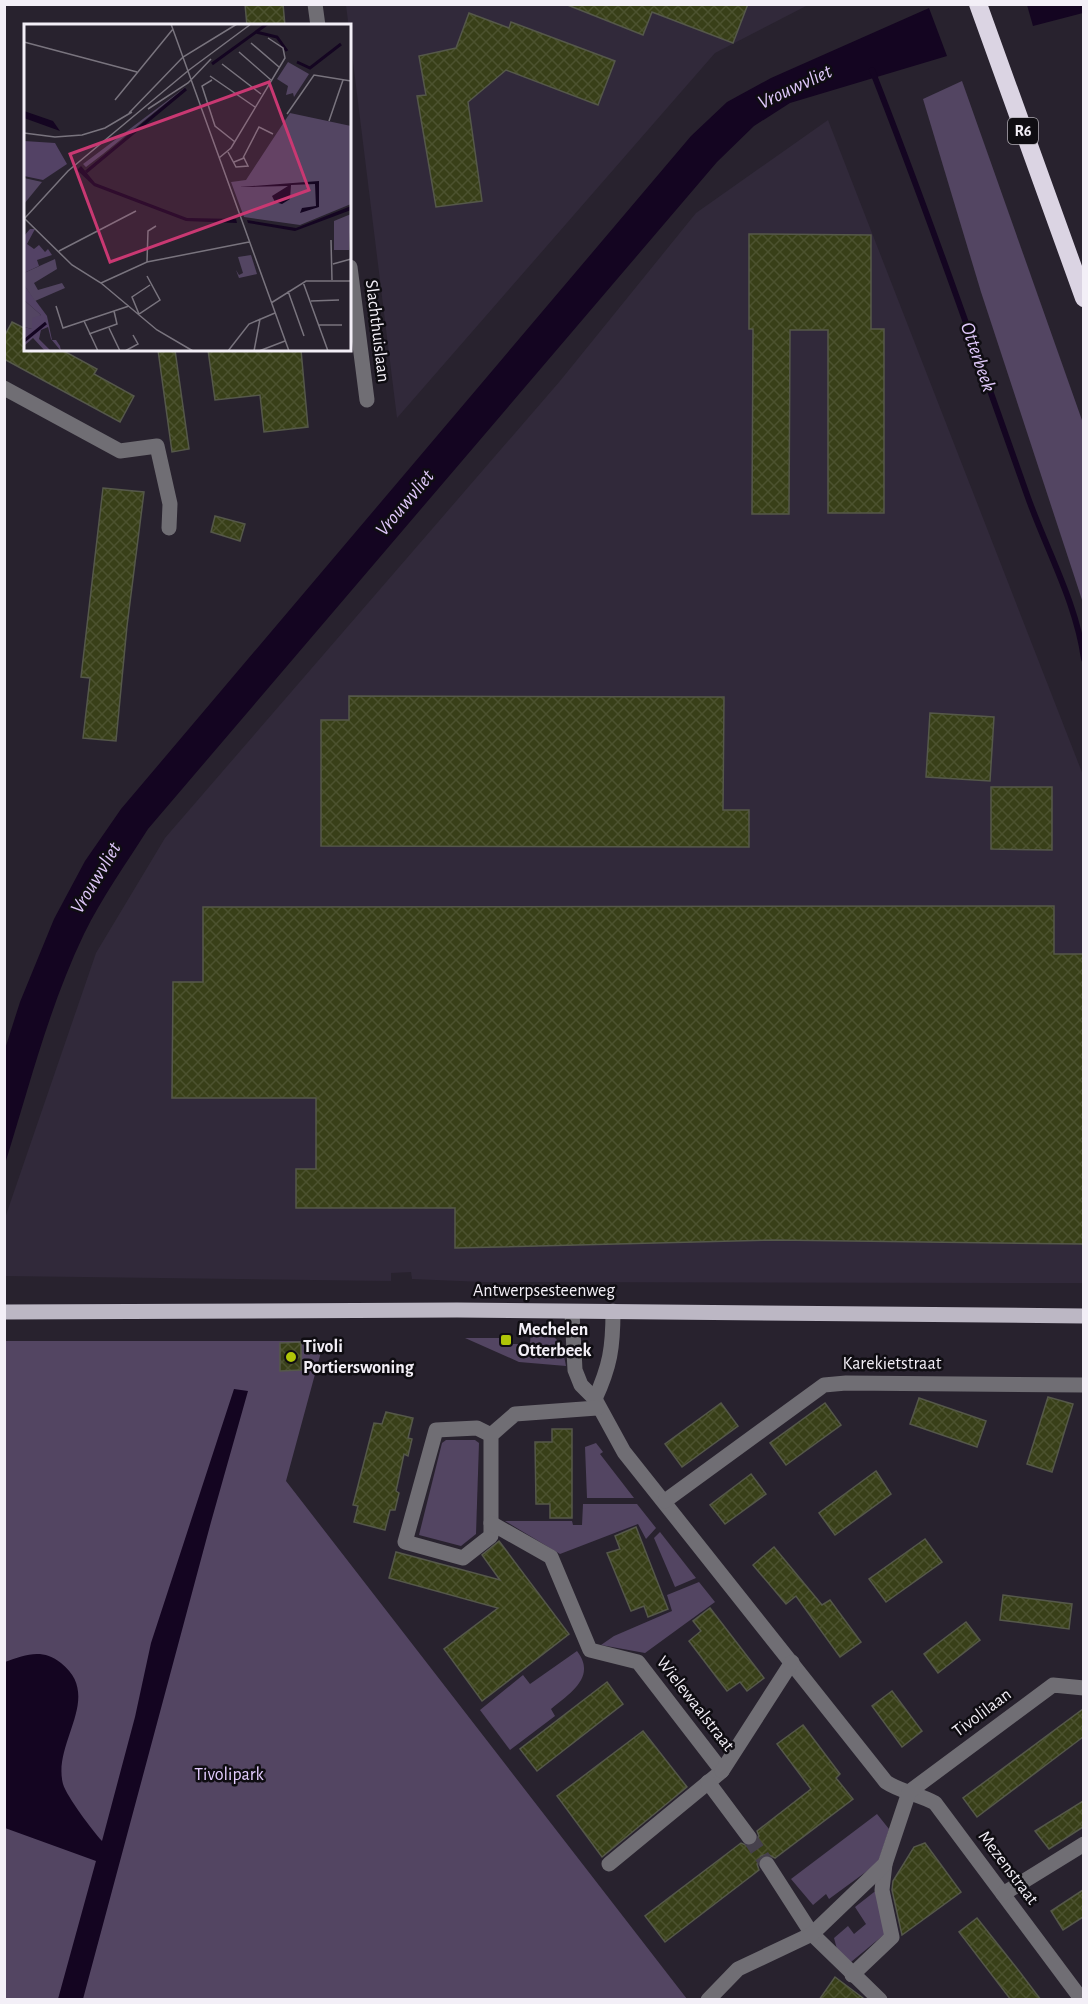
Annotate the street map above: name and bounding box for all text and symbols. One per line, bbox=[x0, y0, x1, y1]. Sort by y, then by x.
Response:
inset map bbox=[24, 24, 351, 351]
water label: Vrouwvliet bbox=[755, 61, 835, 113]
road number: R6 bbox=[1008, 118, 1038, 144]
street label: Slachthuislaan bbox=[362, 279, 392, 383]
water label: Otterbeek bbox=[957, 319, 999, 395]
water label: Vrouwvliet bbox=[372, 466, 438, 540]
water label: Vrouwvliet bbox=[67, 839, 125, 917]
street label: Antwerpsesteenweg bbox=[473, 1282, 615, 1300]
place label: Mechelen Otterbeek bbox=[518, 1321, 592, 1360]
marker: Mechelen Otterbeek bbox=[499, 1333, 513, 1347]
place label: Tivoli Portierswoning bbox=[303, 1338, 415, 1377]
marker: Tivoli Portierswoning bbox=[284, 1350, 298, 1364]
street label: Karekietstraat bbox=[843, 1355, 942, 1373]
street label: Wielewaalstraat bbox=[653, 1653, 738, 1755]
street label: Tivolilaan bbox=[949, 1685, 1015, 1741]
park label: Tivolipark bbox=[194, 1766, 265, 1784]
street label: Mezenstraat bbox=[975, 1828, 1042, 1908]

